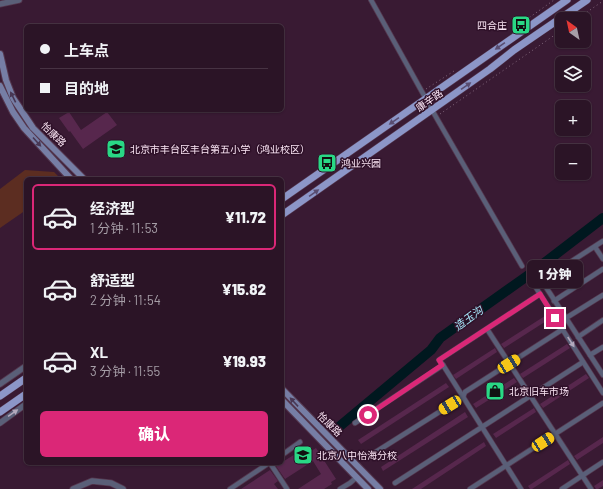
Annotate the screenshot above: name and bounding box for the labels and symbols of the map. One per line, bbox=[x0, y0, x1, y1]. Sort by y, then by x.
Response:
north arrow bbox=[555, 12, 591, 48]
bus stop icon: 四合庄 bbox=[510, 14, 532, 36]
place label: 四合庄 bbox=[477, 19, 507, 31]
one-way arrow bbox=[495, 42, 505, 50]
one-way arrow bbox=[461, 82, 471, 90]
street label: 康辛路 bbox=[413, 86, 445, 114]
one-way arrow bbox=[10, 91, 17, 103]
one-way arrow bbox=[388, 117, 399, 125]
street label: 怡康路 bbox=[39, 119, 69, 149]
one-way arrow bbox=[32, 137, 41, 147]
school or university icon: 北京市丰台区丰台第五小学（鸿业校区） bbox=[105, 138, 127, 160]
place label: 北京市丰台区丰台第五小学（鸿业校区） bbox=[130, 143, 310, 155]
bus stop icon: 鸿业兴园 bbox=[316, 152, 338, 174]
place label: 鸿业兴园 bbox=[341, 157, 381, 169]
one-way arrow bbox=[309, 189, 319, 197]
callout: 1 分钟 bbox=[527, 260, 583, 288]
water label: 造玉沟 bbox=[451, 302, 486, 333]
route end bbox=[546, 309, 564, 327]
one-way arrow bbox=[567, 336, 574, 348]
car bbox=[496, 353, 522, 375]
shop icon: 北京旧车市场 bbox=[484, 380, 506, 402]
place label: 北京旧车市场 bbox=[509, 385, 569, 397]
car bbox=[437, 394, 463, 416]
one-way arrow bbox=[289, 397, 298, 407]
route start bbox=[359, 406, 377, 424]
street label: 怡康路 bbox=[315, 409, 345, 439]
one-way arrow bbox=[8, 410, 18, 418]
car bbox=[530, 430, 556, 454]
school or university icon: 北京八中怡海分校 bbox=[292, 444, 314, 466]
place label: 北京八中怡海分校 bbox=[317, 449, 397, 461]

